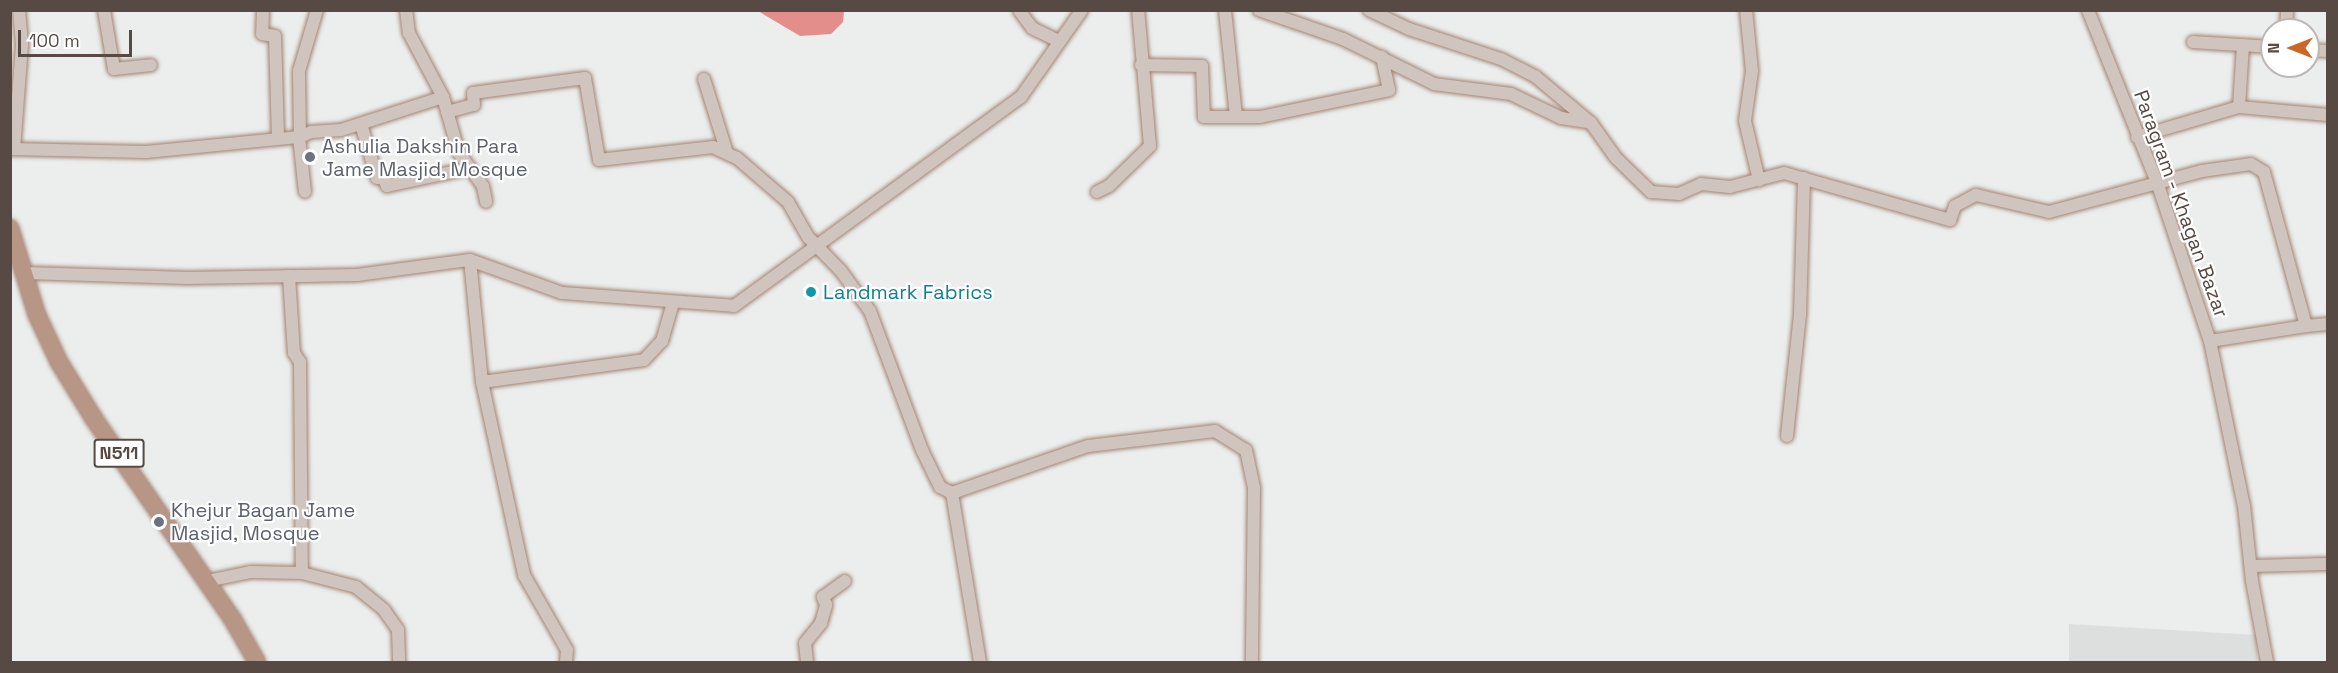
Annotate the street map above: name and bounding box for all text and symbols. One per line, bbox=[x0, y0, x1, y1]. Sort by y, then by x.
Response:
scale bar bbox=[21, 18, 135, 56]
north arrow bbox=[2260, 18, 2320, 78]
text: 100 m bbox=[29, 29, 80, 52]
text: N bbox=[2263, 43, 2284, 53]
street label: Paragram - Khagan Bazar bbox=[2128, 86, 2234, 322]
place label: Ashulia Dakshin Para Jame Masjid, Mosque bbox=[322, 134, 528, 181]
marker: Ashulia Dakshin Para Jame Masjid, Mosque bbox=[303, 150, 317, 164]
place label: Landmark Fabrics bbox=[823, 280, 993, 304]
marker: Landmark Fabrics bbox=[804, 285, 818, 299]
road number: N511 bbox=[94, 438, 144, 468]
place label: Khejur Bagan Jame Masjid, Mosque bbox=[171, 498, 355, 545]
marker: Khejur Bagan Jame Masjid, Mosque bbox=[152, 515, 166, 529]

